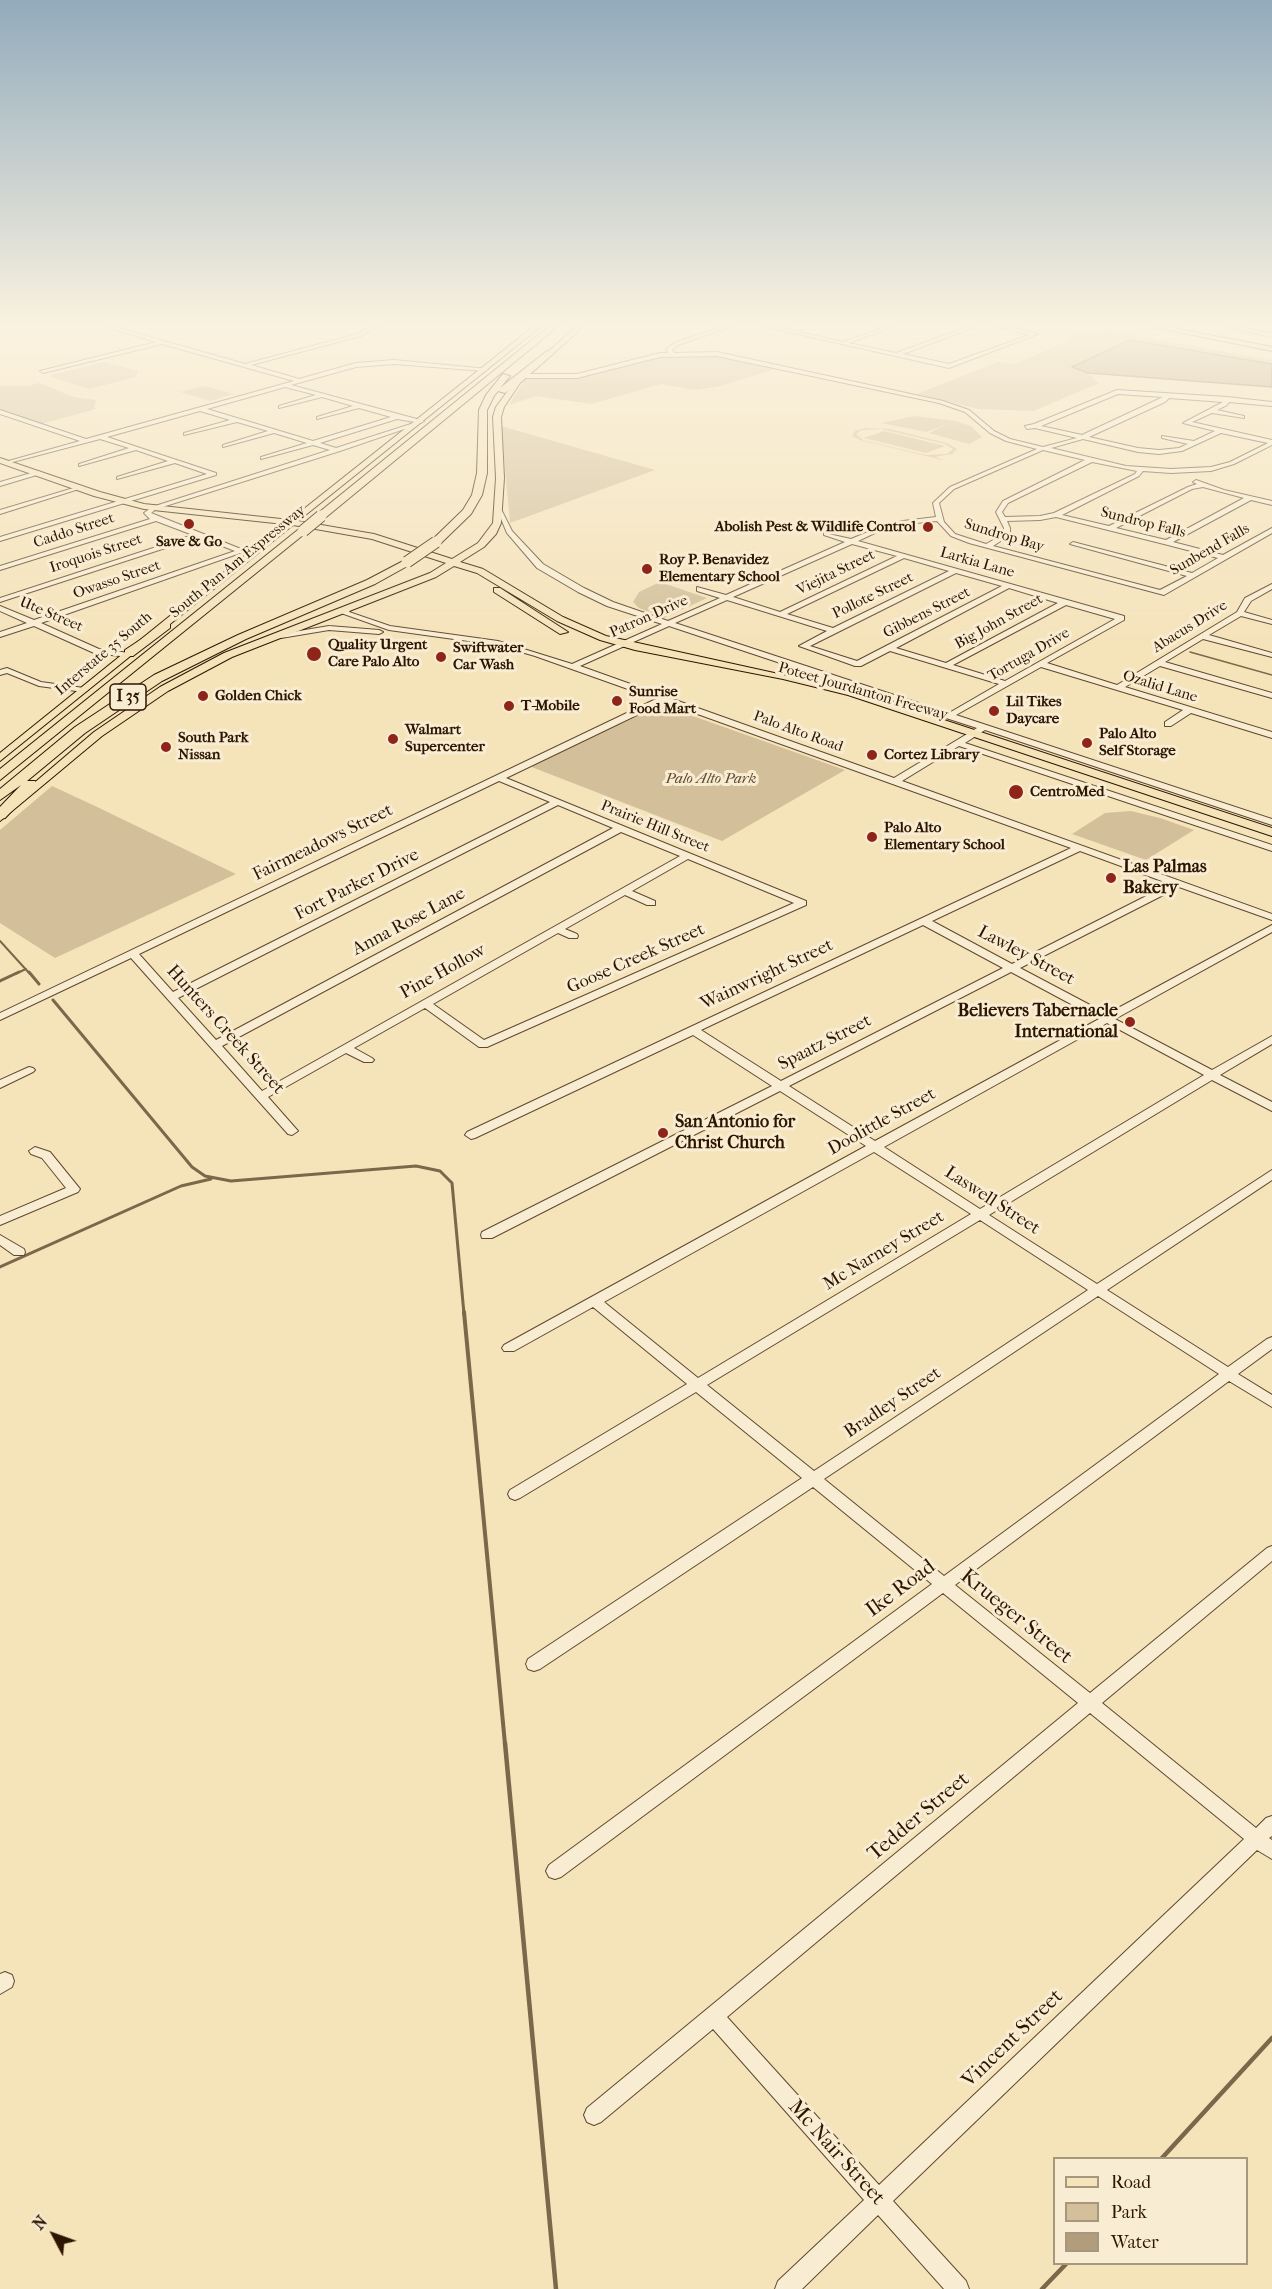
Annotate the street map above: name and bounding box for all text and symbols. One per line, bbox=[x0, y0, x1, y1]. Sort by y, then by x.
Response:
street label: South Pan Am Expressway bbox=[167, 502, 309, 622]
street label: Sundrop Falls bbox=[1099, 504, 1187, 542]
street label: Caddo Street bbox=[31, 509, 117, 553]
street label: Sundrop Bay bbox=[962, 515, 1046, 557]
marker: Save & Go bbox=[182, 517, 196, 531]
place label: Abolish Pest & Wildlife Control bbox=[715, 518, 916, 536]
marker: Abolish Pest & Wildlife Control bbox=[921, 520, 935, 534]
street label: Sunbend Falls bbox=[1167, 520, 1253, 580]
street label: Iroquois Street bbox=[47, 531, 145, 577]
place label: Save & Go bbox=[156, 533, 222, 551]
street label: Larkia Lane bbox=[938, 544, 1016, 582]
street label: Viejita Street bbox=[794, 546, 878, 600]
place label: Roy P. Benavidez Elementary School bbox=[659, 551, 780, 586]
street label: Owasso Street bbox=[71, 557, 163, 603]
marker: Roy P. Benavidez Elementary School bbox=[640, 562, 654, 576]
street label: Pollote Street bbox=[830, 569, 916, 623]
street label: Gibbens Street bbox=[881, 583, 973, 643]
street label: Big John Street bbox=[952, 590, 1046, 654]
street label: Patron Drive bbox=[607, 592, 691, 642]
street label: Ute Street bbox=[17, 594, 85, 636]
street label: Abacus Drive bbox=[1149, 597, 1231, 657]
street label: Interstate 35 South bbox=[52, 608, 156, 700]
street label: Tortuga Drive bbox=[985, 624, 1073, 686]
place label: Quality Urgent Care Palo Alto bbox=[328, 636, 427, 671]
place label: Swiftwater Car Wash bbox=[453, 639, 523, 674]
marker: Quality Urgent Care Palo Alto bbox=[305, 645, 323, 663]
marker: Swiftwater Car Wash bbox=[434, 650, 448, 664]
street label: Poteet Jourdanton Freeway bbox=[776, 659, 950, 725]
street label: Ozalid Lane bbox=[1120, 667, 1200, 707]
place label: Sunrise Food Mart bbox=[629, 683, 696, 718]
road number: I 35 bbox=[110, 684, 146, 710]
place label: Golden Chick bbox=[215, 687, 302, 705]
marker: Golden Chick bbox=[196, 689, 210, 703]
place label: Lil Tikes Daycare bbox=[1006, 693, 1062, 728]
marker: Sunrise Food Mart bbox=[610, 694, 624, 708]
place label: T-Mobile bbox=[521, 697, 580, 715]
marker: T-Mobile bbox=[502, 699, 516, 713]
marker: Lil Tikes Daycare bbox=[987, 704, 1001, 718]
street label: Palo Alto Road bbox=[751, 707, 845, 757]
place label: Walmart Supercenter bbox=[405, 721, 485, 756]
place label: Palo Alto Self Storage bbox=[1099, 725, 1176, 760]
place label: South Park Nissan bbox=[178, 729, 248, 764]
marker: Walmart Supercenter bbox=[386, 732, 400, 746]
marker: Palo Alto Self Storage bbox=[1080, 736, 1094, 750]
marker: South Park Nissan bbox=[159, 740, 173, 754]
place label: Cortez Library bbox=[884, 746, 979, 764]
marker: Cortez Library bbox=[865, 748, 879, 762]
park label: Palo Alto Park bbox=[666, 770, 756, 788]
marker: CentroMed bbox=[1007, 783, 1025, 801]
place label: CentroMed bbox=[1030, 783, 1104, 801]
street label: Prairie Hill Street bbox=[598, 797, 712, 857]
street label: Fairmeadows Street bbox=[250, 800, 396, 886]
place label: Palo Alto Elementary School bbox=[884, 819, 1005, 854]
marker: Palo Alto Elementary School bbox=[865, 830, 879, 844]
street label: Fort Parker Drive bbox=[291, 844, 423, 926]
place label: Las Palmas Bakery bbox=[1123, 857, 1207, 900]
marker: Las Palmas Bakery bbox=[1104, 871, 1118, 885]
street label: Anna Rose Lane bbox=[349, 883, 469, 961]
street label: Goose Creek Street bbox=[564, 919, 708, 999]
street label: Lawley Street bbox=[974, 921, 1078, 991]
street label: Wainwright Street bbox=[697, 935, 837, 1015]
street label: Pine Hollow bbox=[397, 940, 489, 1004]
street label: Hunters Creek Street bbox=[161, 961, 289, 1099]
place label: Believers Tabernacle International bbox=[958, 1001, 1118, 1044]
street label: Spaatz Street bbox=[775, 1010, 875, 1076]
marker: Believers Tabernacle International bbox=[1123, 1015, 1137, 1029]
street label: Doolittle Street bbox=[824, 1083, 940, 1161]
place label: San Antonio for Christ Church bbox=[675, 1112, 795, 1154]
marker: San Antonio for Christ Church bbox=[656, 1126, 670, 1140]
street label: Laswell Street bbox=[940, 1162, 1044, 1240]
street label: Mc Narney Street bbox=[820, 1206, 948, 1296]
street label: Bradley Street bbox=[841, 1363, 945, 1443]
street label: Ike Road bbox=[861, 1555, 941, 1623]
street label: Krueger Street bbox=[955, 1564, 1077, 1670]
street label: Tedder Street bbox=[863, 1767, 975, 1867]
street label: Vincent Street bbox=[957, 1984, 1069, 2094]
street label: Mc Nair Street bbox=[782, 2095, 890, 2211]
legend bbox=[1053, 2157, 1248, 2265]
text: Road bbox=[1111, 2172, 1151, 2193]
text: Park bbox=[1111, 2202, 1147, 2223]
north arrow bbox=[24, 2205, 84, 2265]
text: N bbox=[29, 2212, 51, 2234]
text: Water bbox=[1111, 2232, 1159, 2253]

